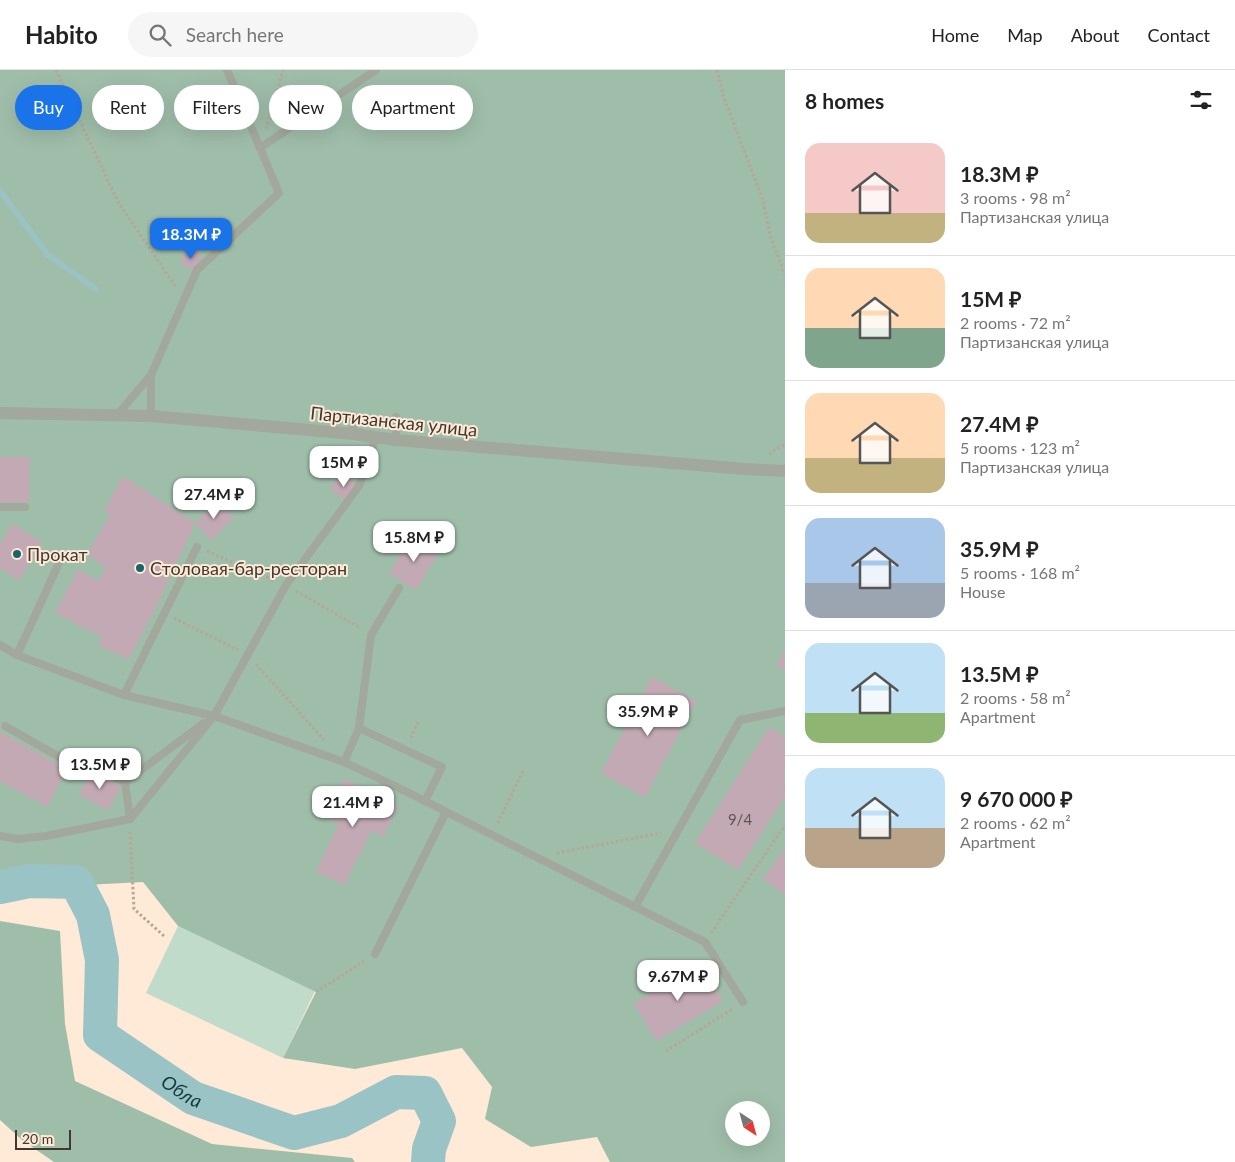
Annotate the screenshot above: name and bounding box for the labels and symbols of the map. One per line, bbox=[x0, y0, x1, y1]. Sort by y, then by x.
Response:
pin: 18.3M ₽ bbox=[145, 218, 237, 260]
street label: Партизанская улица bbox=[309, 401, 479, 441]
pin: 15M ₽ bbox=[309, 446, 379, 488]
pin: 27.4M ₽ bbox=[168, 478, 260, 520]
pin: 15.8M ₽ bbox=[368, 520, 460, 563]
place label: Прокат bbox=[27, 543, 88, 565]
marker: Прокат bbox=[11, 548, 23, 560]
place label: Столовая-бар-ресторан bbox=[150, 557, 347, 579]
marker: Столовая-бар-ресторан bbox=[134, 562, 146, 574]
pin: 35.9M ₽ bbox=[602, 694, 694, 737]
pin: 13.5M ₽ bbox=[54, 748, 146, 790]
pin: 21.4M ₽ bbox=[307, 786, 399, 828]
house number: 9/4 bbox=[728, 810, 752, 828]
pin: 9.67M ₽ bbox=[632, 960, 724, 1002]
water label: Обла bbox=[158, 1069, 205, 1112]
north arrow bbox=[725, 1101, 770, 1146]
scale bar bbox=[15, 1127, 71, 1150]

